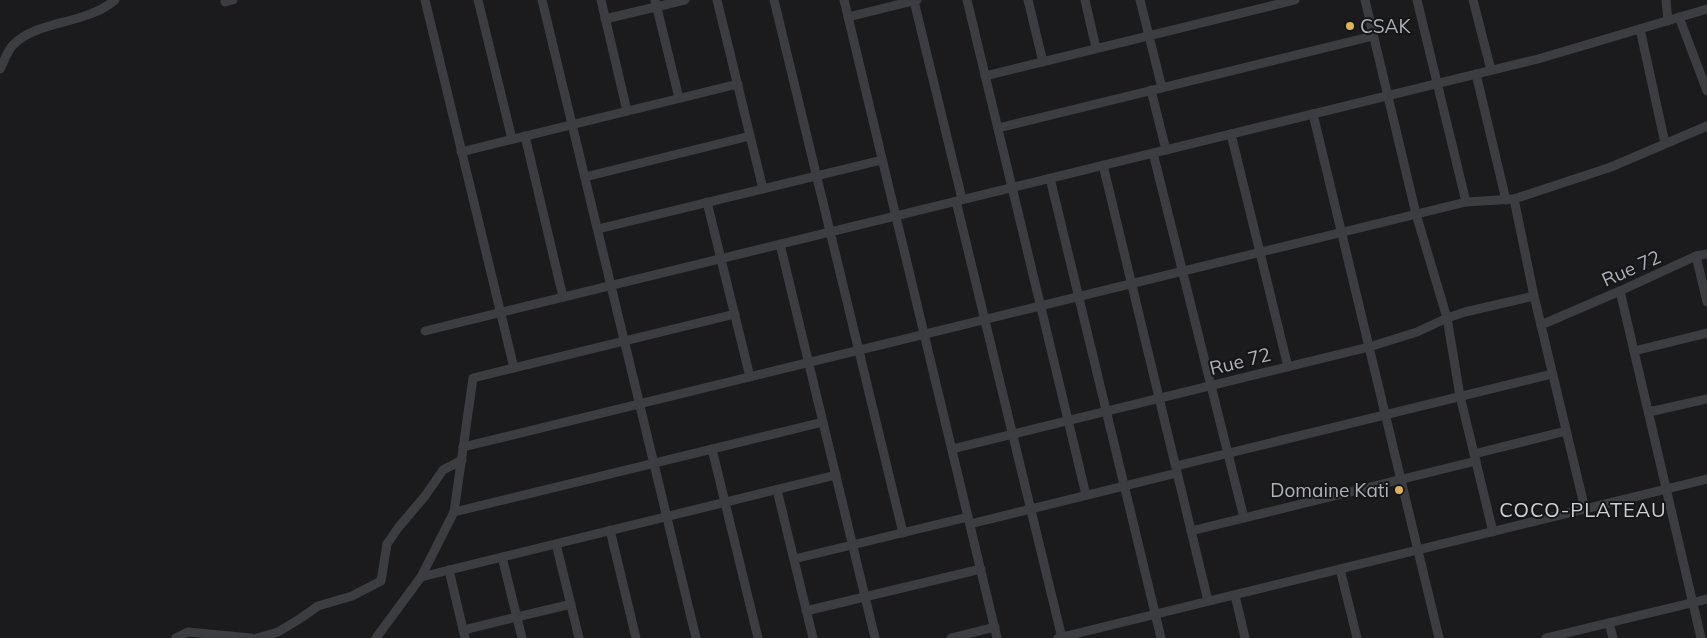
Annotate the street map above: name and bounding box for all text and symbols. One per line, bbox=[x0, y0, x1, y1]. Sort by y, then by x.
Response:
place label: CSAK bbox=[1360, 14, 1412, 38]
marker: CSAK bbox=[1344, 20, 1356, 32]
street label: Rue 72 bbox=[1598, 244, 1664, 292]
street label: Rue 72 bbox=[1207, 342, 1273, 380]
place label: Domaine Kati bbox=[1270, 478, 1389, 502]
marker: Domaine Kati bbox=[1393, 484, 1405, 496]
district label: COCO-PLATEAU bbox=[1499, 497, 1667, 522]

